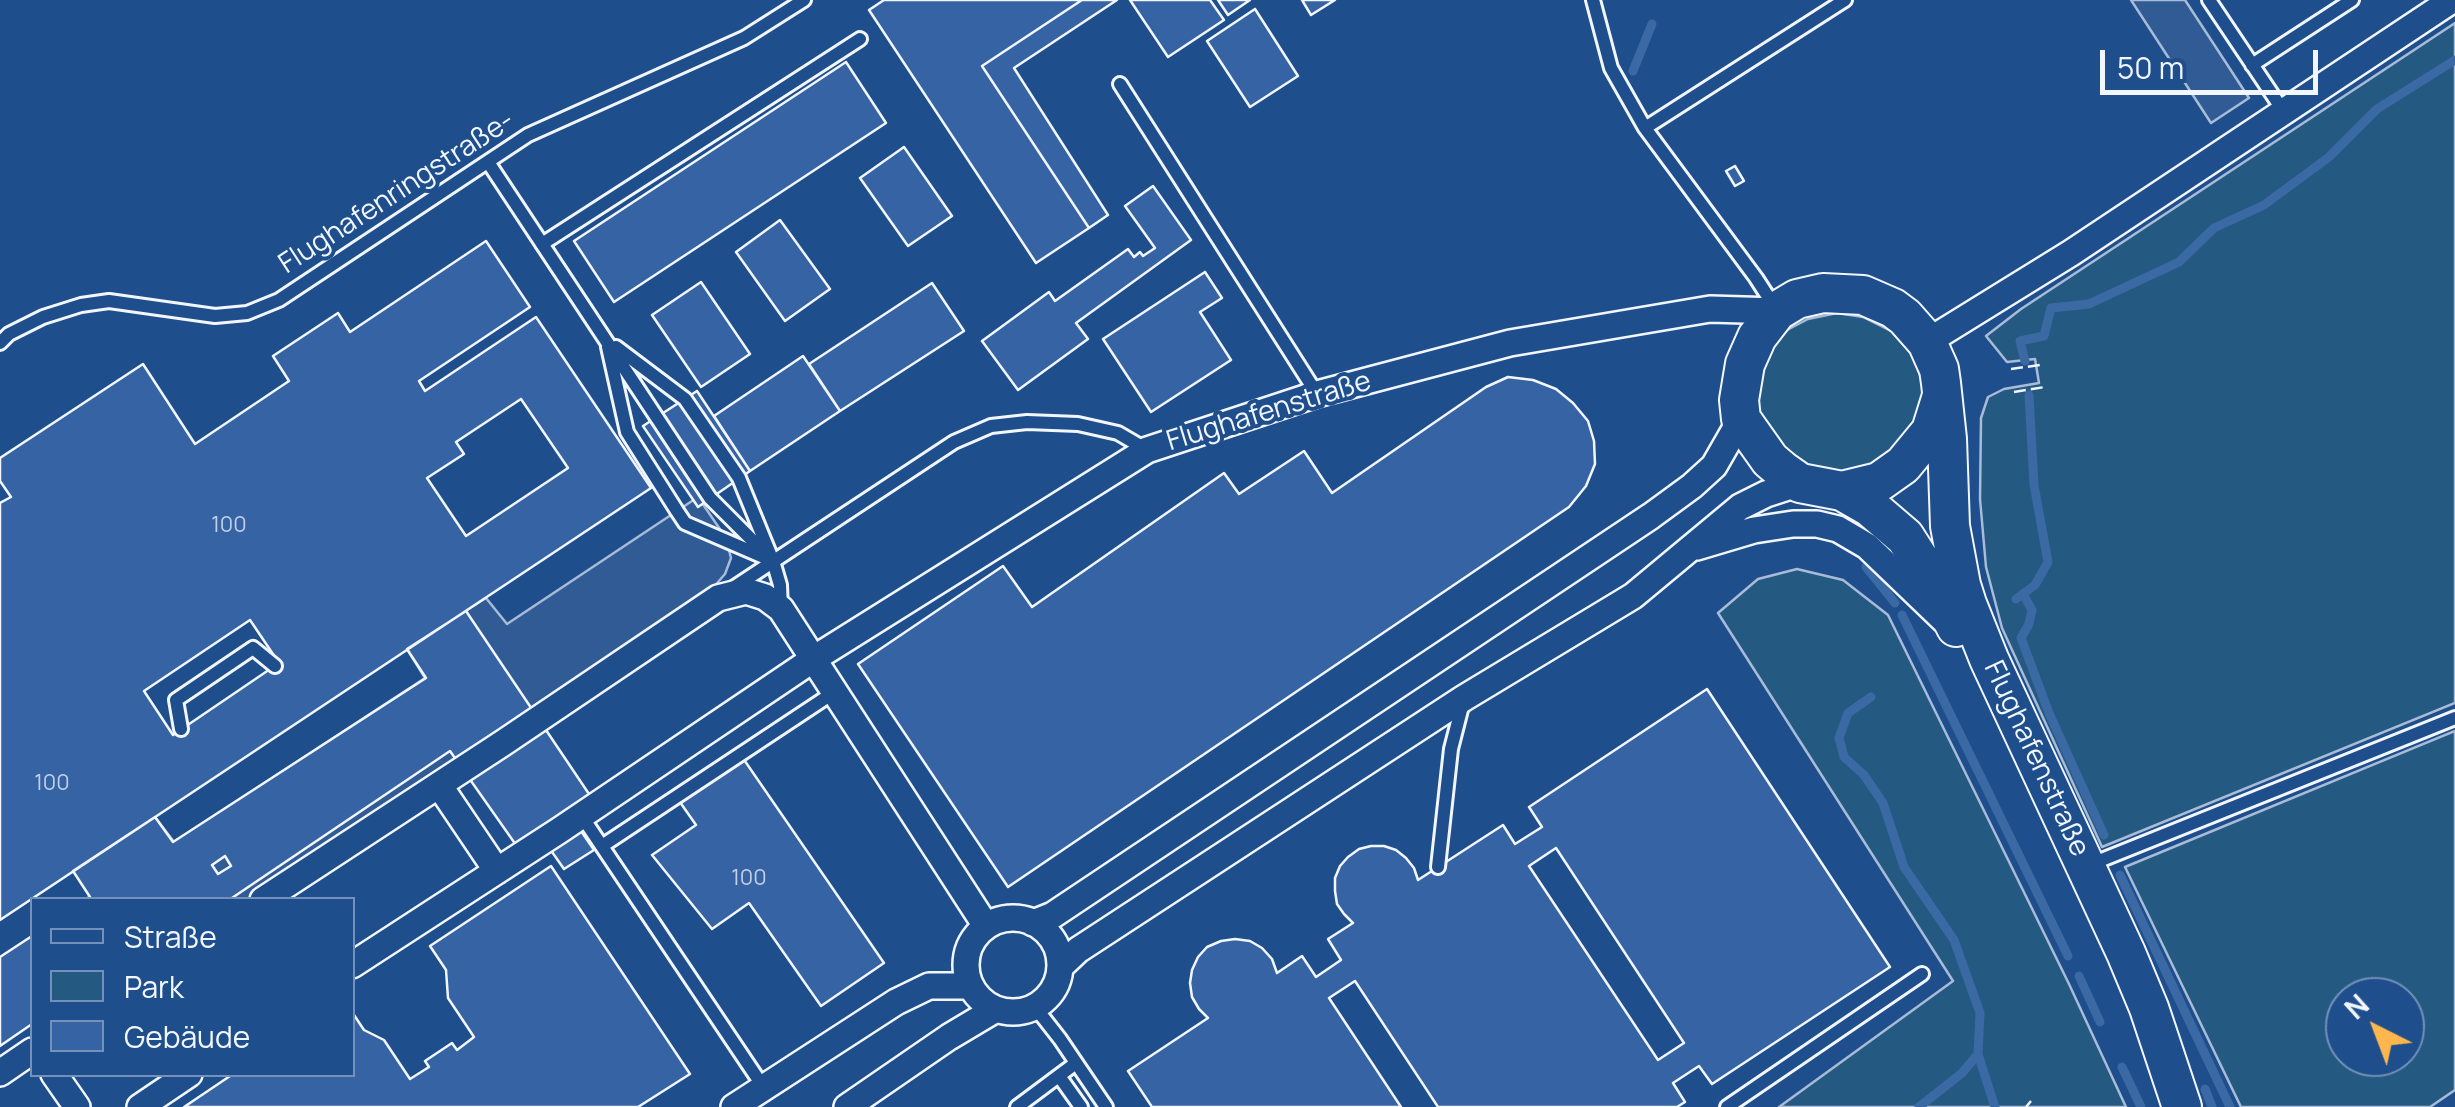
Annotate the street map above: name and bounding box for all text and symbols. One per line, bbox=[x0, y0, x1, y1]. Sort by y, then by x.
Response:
scale bar bbox=[2105, 30, 2322, 92]
text: 50 m bbox=[2117, 47, 2184, 88]
street label: Flughafenringstraße- bbox=[273, 104, 521, 282]
street label: Flughafenstraße bbox=[1163, 365, 1375, 459]
house number: 100 bbox=[211, 513, 247, 539]
street label: Flughafenstraße bbox=[1976, 656, 2096, 862]
house number: 100 bbox=[34, 771, 70, 797]
house number: 100 bbox=[731, 866, 767, 892]
legend bbox=[30, 897, 355, 1077]
text: Straße bbox=[124, 916, 217, 957]
text: Park bbox=[124, 966, 184, 1007]
north arrow bbox=[2325, 977, 2425, 1077]
text: N bbox=[2336, 985, 2376, 1027]
text: Gebäude bbox=[124, 1016, 250, 1057]

